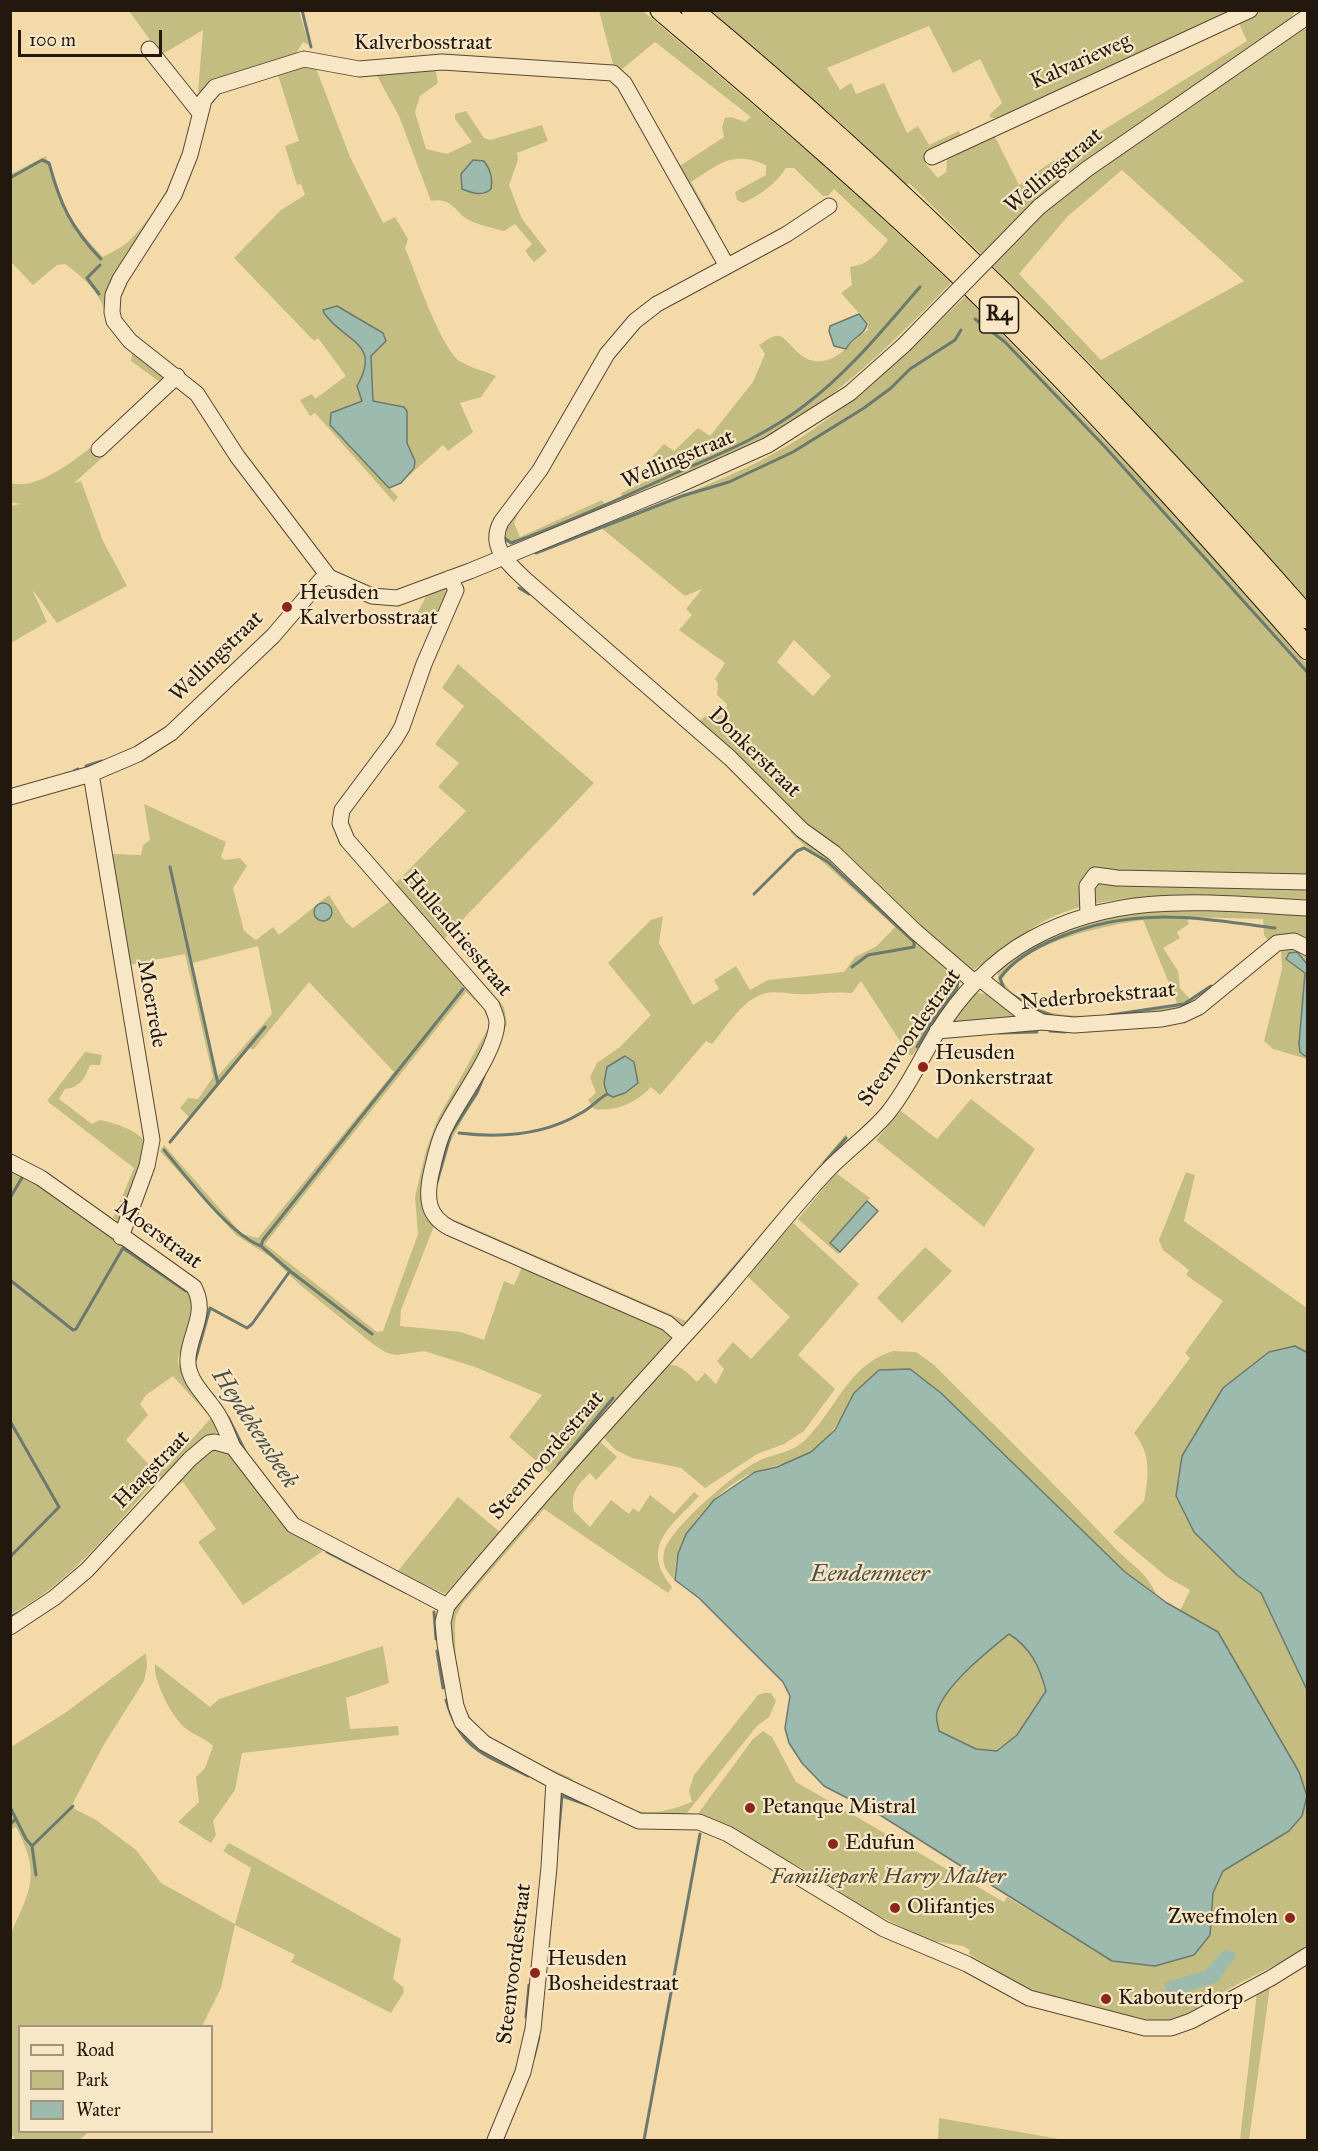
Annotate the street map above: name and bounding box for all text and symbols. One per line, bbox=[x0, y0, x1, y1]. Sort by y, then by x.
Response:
scale bar bbox=[21, 18, 165, 56]
street label: Kalvarieweg bbox=[1027, 28, 1135, 96]
text: 100 m bbox=[29, 29, 76, 51]
street label: Kalverbosstraat bbox=[354, 31, 492, 57]
street label: Wellingstraat bbox=[1000, 122, 1108, 220]
road number: R4 bbox=[980, 297, 1018, 333]
street label: Wellingstraat bbox=[618, 424, 738, 496]
place label: Heusden Kalverbosstraat bbox=[299, 581, 438, 632]
marker: Heusden Kalverbosstraat bbox=[280, 600, 294, 614]
street label: Wellingstraat bbox=[165, 606, 269, 708]
street label: Donkerstraat bbox=[702, 702, 806, 804]
street label: Hullendriesstraat bbox=[397, 866, 517, 1002]
street label: Moerrede bbox=[130, 958, 172, 1050]
street label: Steenvoordestraat bbox=[853, 964, 967, 1112]
street label: Nederbroekstraat bbox=[1019, 977, 1177, 1017]
place label: Heusden Donkerstraat bbox=[935, 1041, 1053, 1092]
marker: Heusden Donkerstraat bbox=[916, 1060, 930, 1074]
street label: Moerstraat bbox=[109, 1194, 207, 1276]
water label: Heydekensbeek bbox=[204, 1363, 304, 1495]
street label: Steenvoordestraat bbox=[484, 1386, 610, 1526]
street label: Haagstraat bbox=[108, 1425, 196, 1515]
water label: Eendenmeer bbox=[810, 1561, 930, 1589]
place label: Petanque Mistral bbox=[762, 1795, 916, 1821]
marker: Petanque Mistral bbox=[743, 1801, 757, 1815]
place label: Edufun bbox=[845, 1831, 915, 1857]
marker: Edufun bbox=[826, 1837, 840, 1851]
park label: Familiepark Harry Malter bbox=[770, 1865, 1006, 1891]
street label: Steenvoordestraat bbox=[492, 1882, 538, 2046]
place label: Olifantjes bbox=[907, 1895, 995, 1921]
marker: Olifantjes bbox=[888, 1901, 902, 1915]
place label: Zweefmolen bbox=[1168, 1905, 1278, 1931]
marker: Zweefmolen bbox=[1283, 1911, 1297, 1925]
place label: Heusden Bosheidestraat bbox=[547, 1947, 679, 1999]
marker: Heusden Bosheidestraat bbox=[528, 1966, 542, 1980]
place label: Kabouterdorp bbox=[1118, 1986, 1243, 2012]
marker: Kabouterdorp bbox=[1099, 1992, 1113, 2006]
legend bbox=[18, 2025, 213, 2133]
text: Road bbox=[76, 2039, 114, 2061]
text: Park bbox=[76, 2069, 109, 2091]
text: Water bbox=[76, 2099, 120, 2121]

